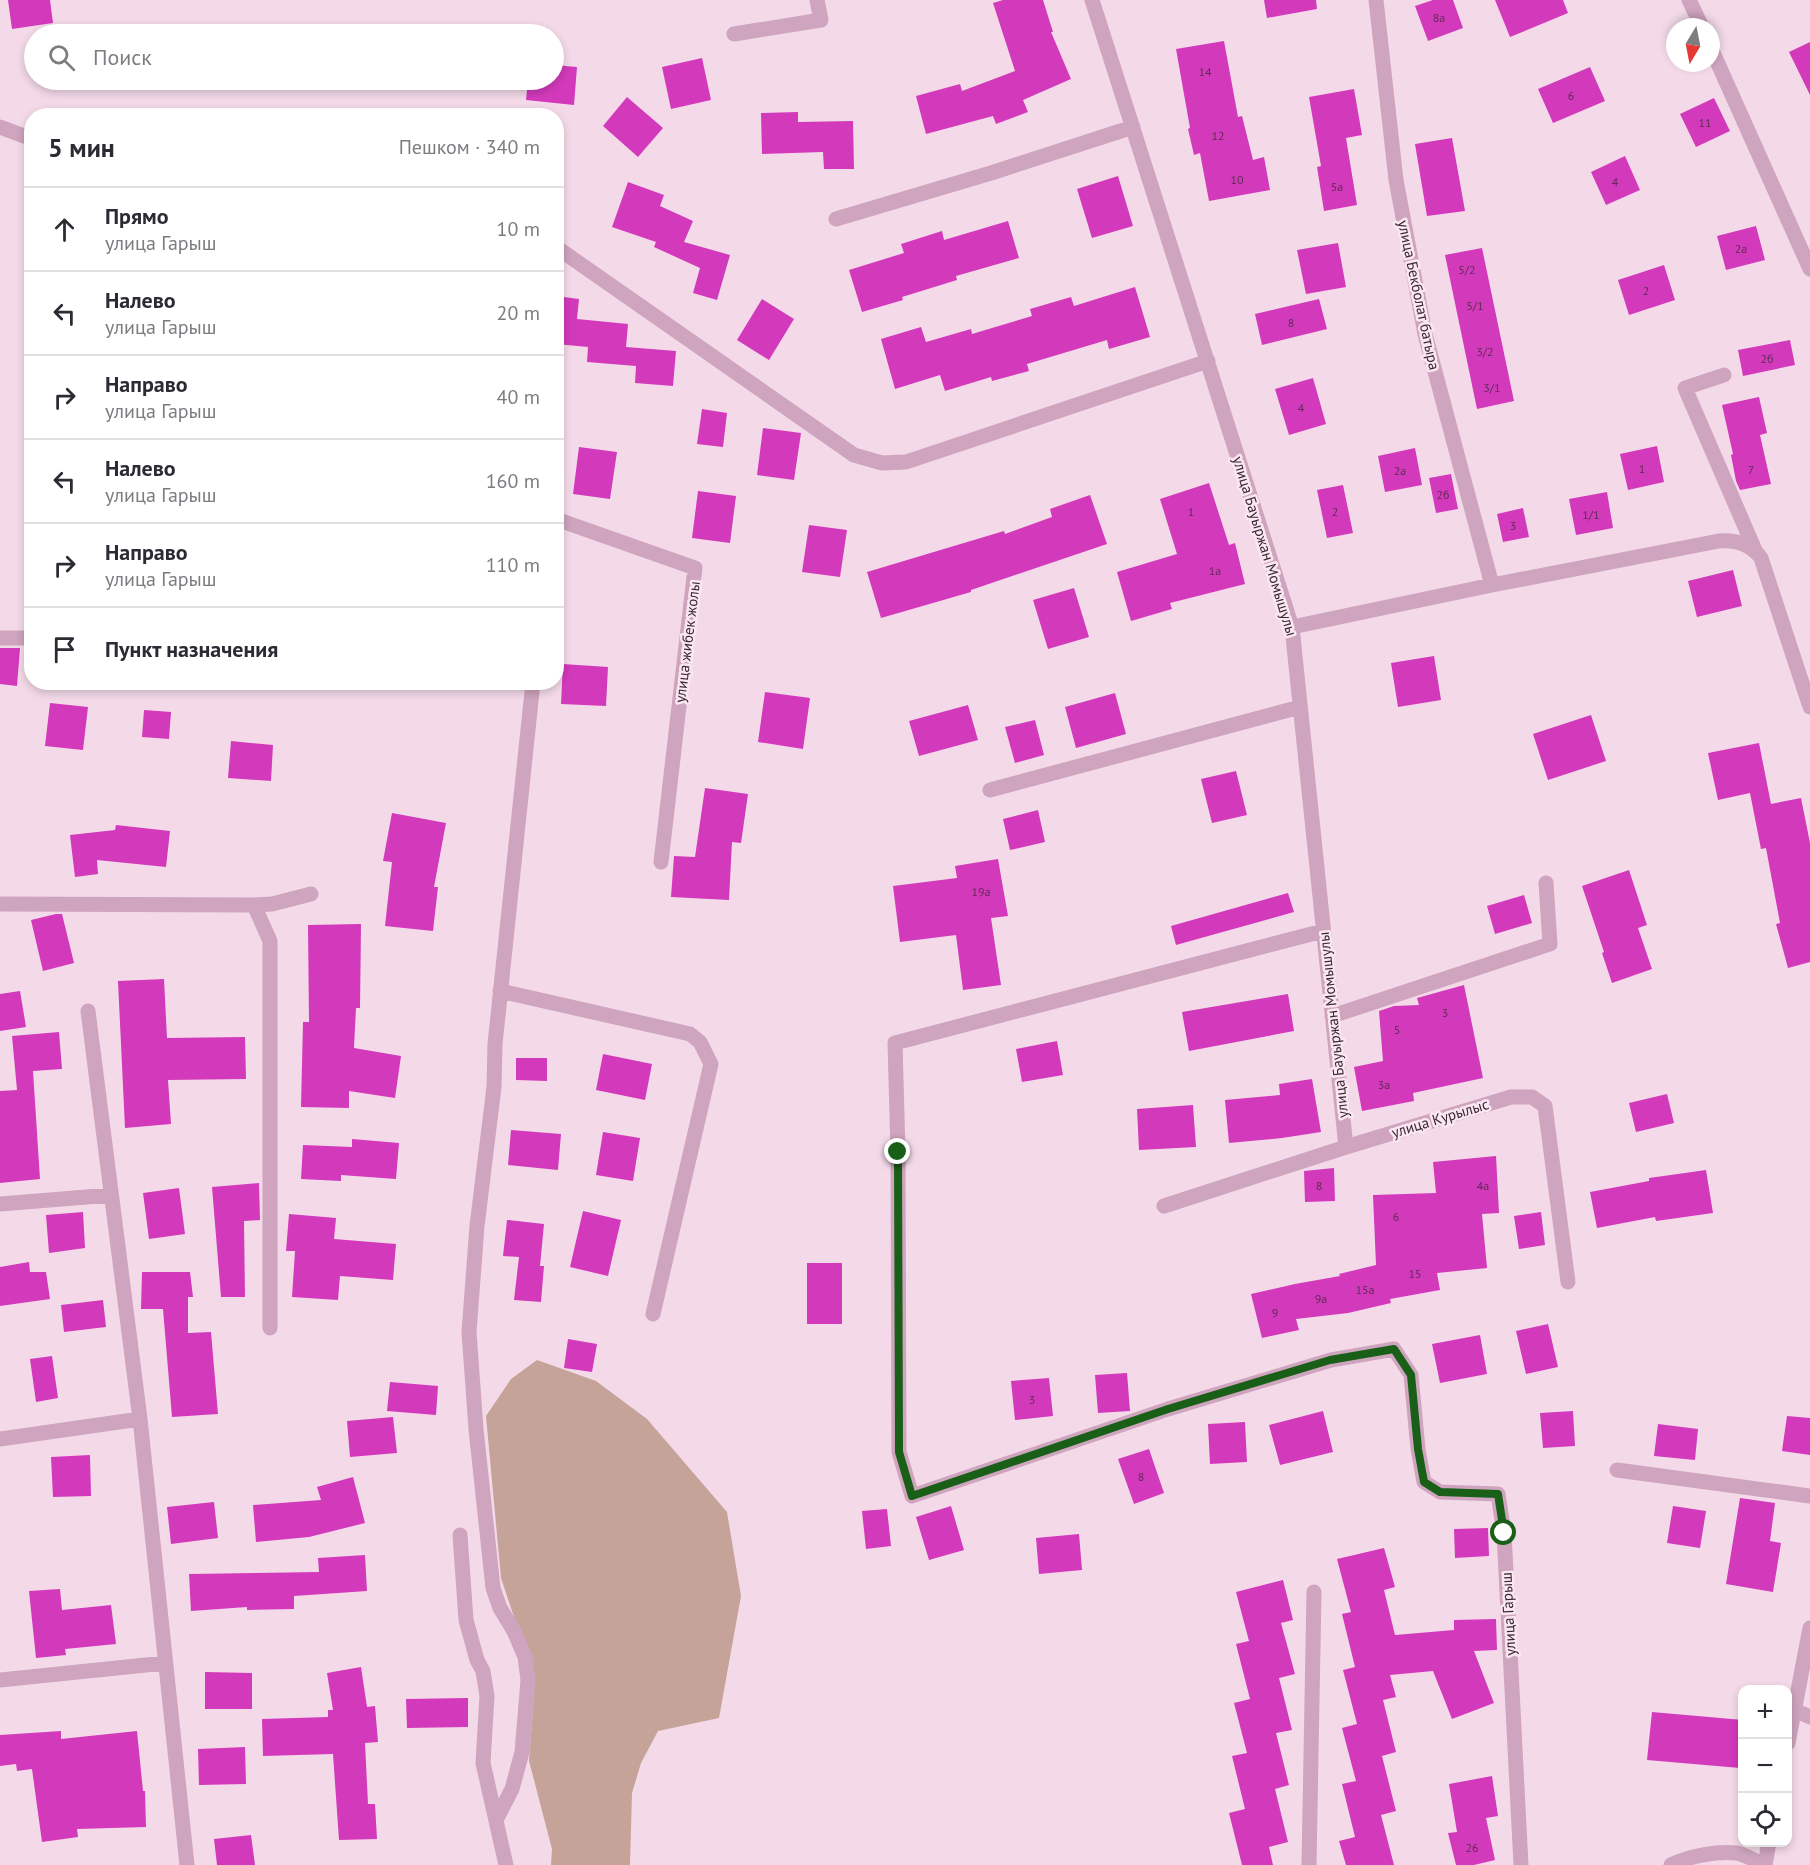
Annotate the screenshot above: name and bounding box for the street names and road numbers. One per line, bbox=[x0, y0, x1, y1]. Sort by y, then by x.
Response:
street label: улица Бекболат батыра bbox=[1394, 218, 1444, 372]
street label: улица Бауыржан Момышулы bbox=[1229, 454, 1301, 638]
street label: улица жибек жолы bbox=[670, 580, 704, 704]
street label: улица Бауыржан Момышулы bbox=[1314, 931, 1352, 1119]
street label: улица Курылыс bbox=[1389, 1094, 1491, 1142]
street label: улица Гарыш bbox=[1496, 1572, 1520, 1656]

